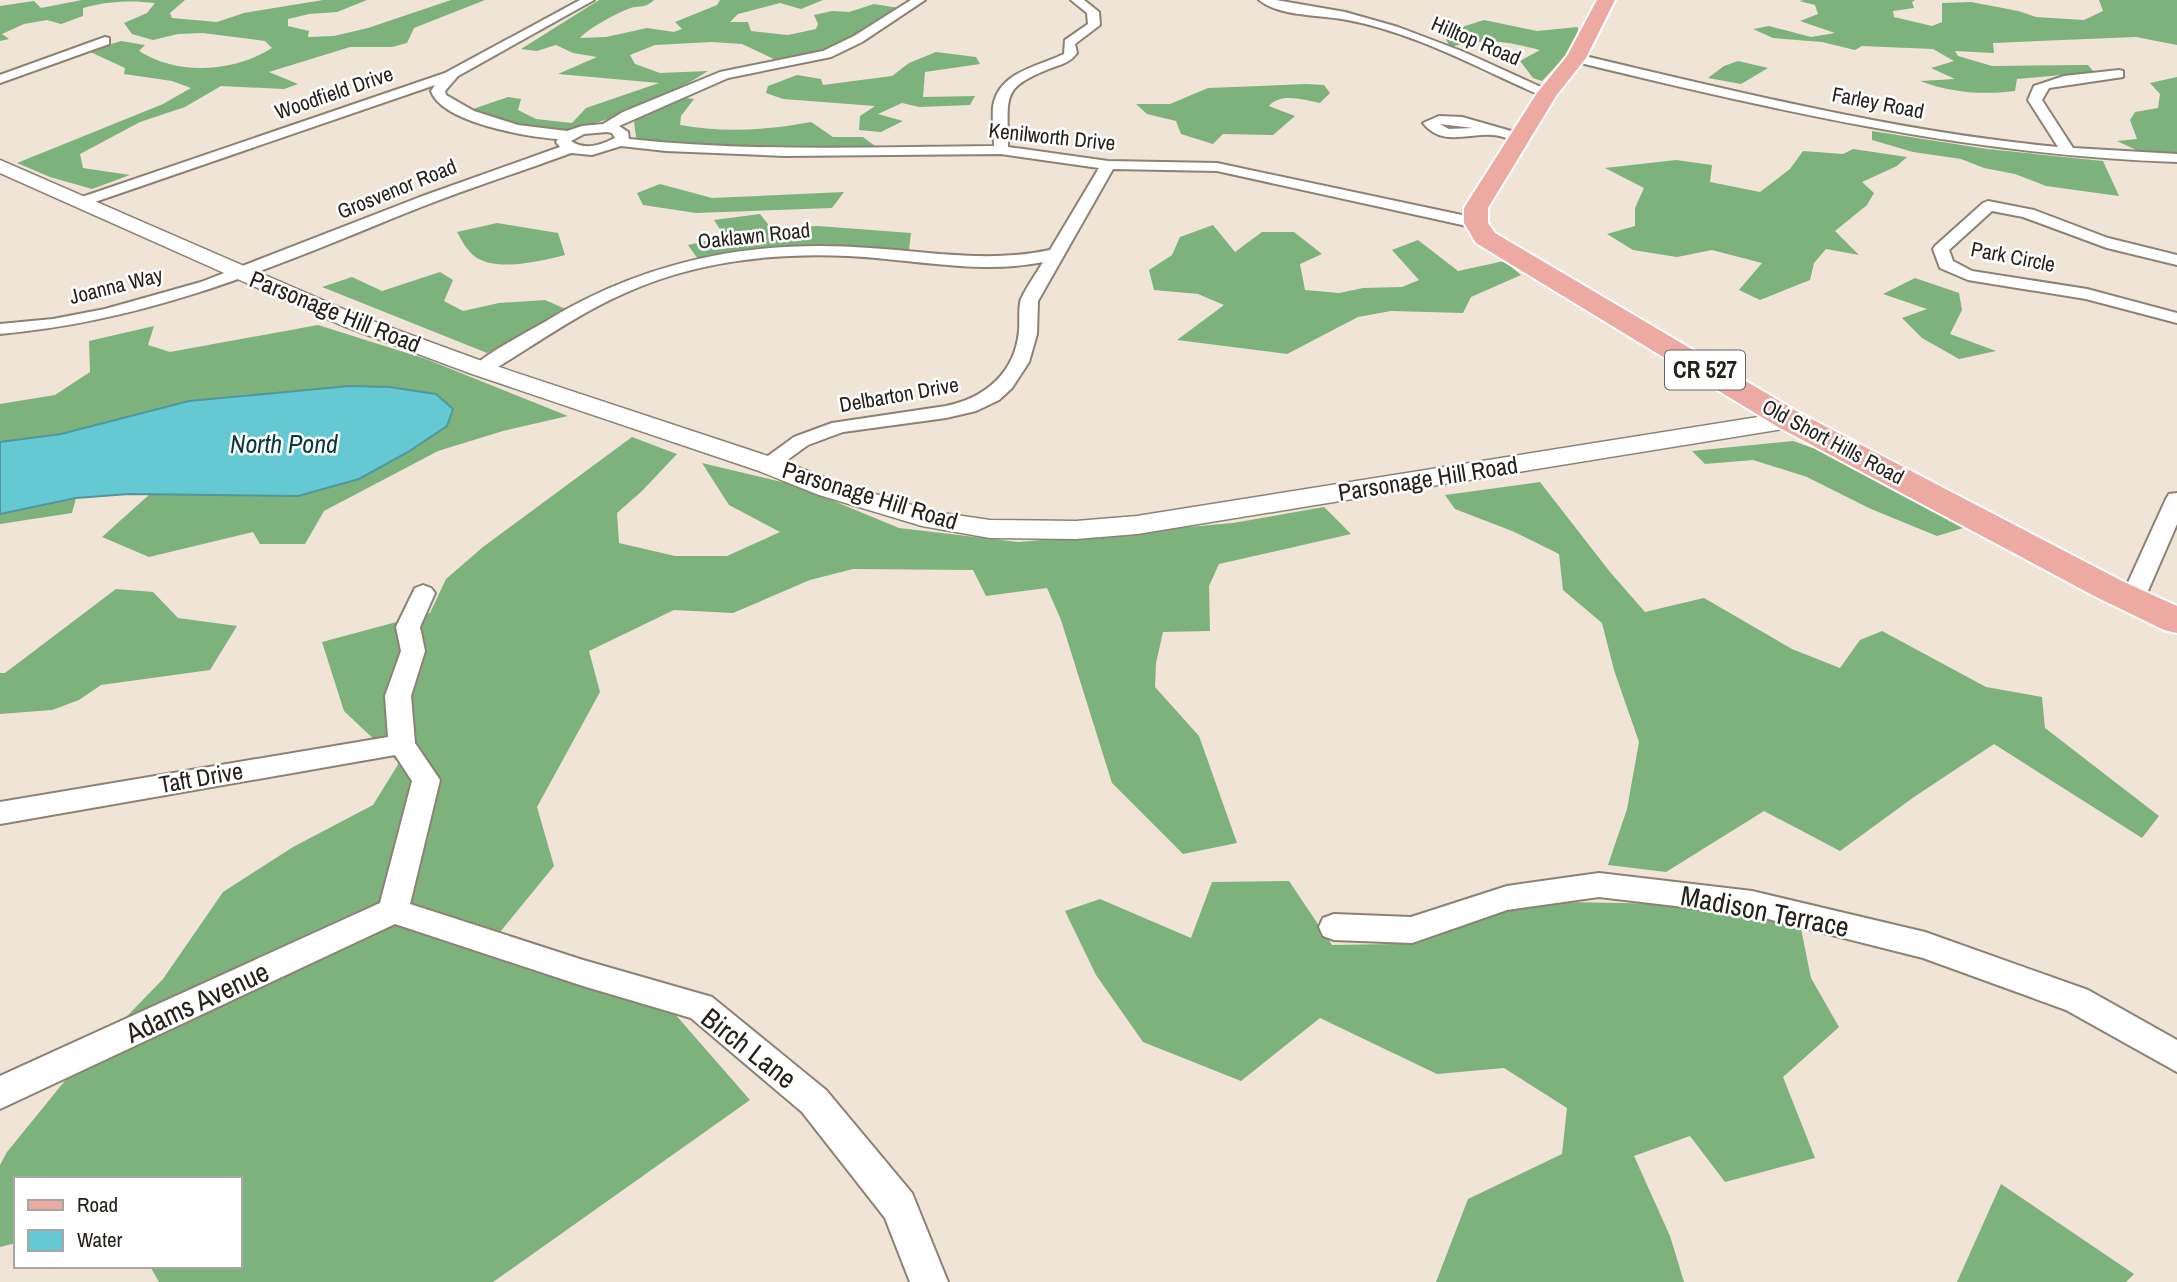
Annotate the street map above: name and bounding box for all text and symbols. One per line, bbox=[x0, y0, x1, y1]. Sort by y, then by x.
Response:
street label: Hilltop Road bbox=[1427, 9, 1525, 72]
street label: Woodfield Drive bbox=[271, 59, 397, 126]
street label: Farley Road bbox=[1830, 79, 1926, 126]
street label: Kenilworth Drive bbox=[987, 115, 1117, 158]
street label: Grosvenor Road bbox=[333, 151, 461, 226]
street label: Oaklawn Road bbox=[696, 215, 812, 256]
street label: Park Circle bbox=[1969, 234, 2058, 279]
street label: Joanna Way bbox=[66, 260, 166, 311]
street label: Parsonage Hill Road bbox=[245, 262, 426, 360]
road number: CR 527 bbox=[1665, 350, 1745, 390]
street label: Delbarton Drive bbox=[837, 370, 961, 419]
street label: Old Short Hills Road bbox=[1757, 392, 1909, 491]
water label: North Pond bbox=[230, 426, 338, 461]
street label: Parsonage Hill Road bbox=[1336, 448, 1520, 508]
street label: Parsonage Hill Road bbox=[779, 453, 962, 537]
street label: Taft Drive bbox=[156, 754, 245, 800]
street label: Madison Terrace bbox=[1678, 876, 1852, 946]
street label: Adams Avenue bbox=[118, 952, 275, 1052]
street label: Birch Lane bbox=[694, 999, 804, 1097]
legend bbox=[14, 1177, 242, 1268]
text: Road bbox=[77, 1190, 118, 1219]
text: Water bbox=[77, 1225, 123, 1254]

